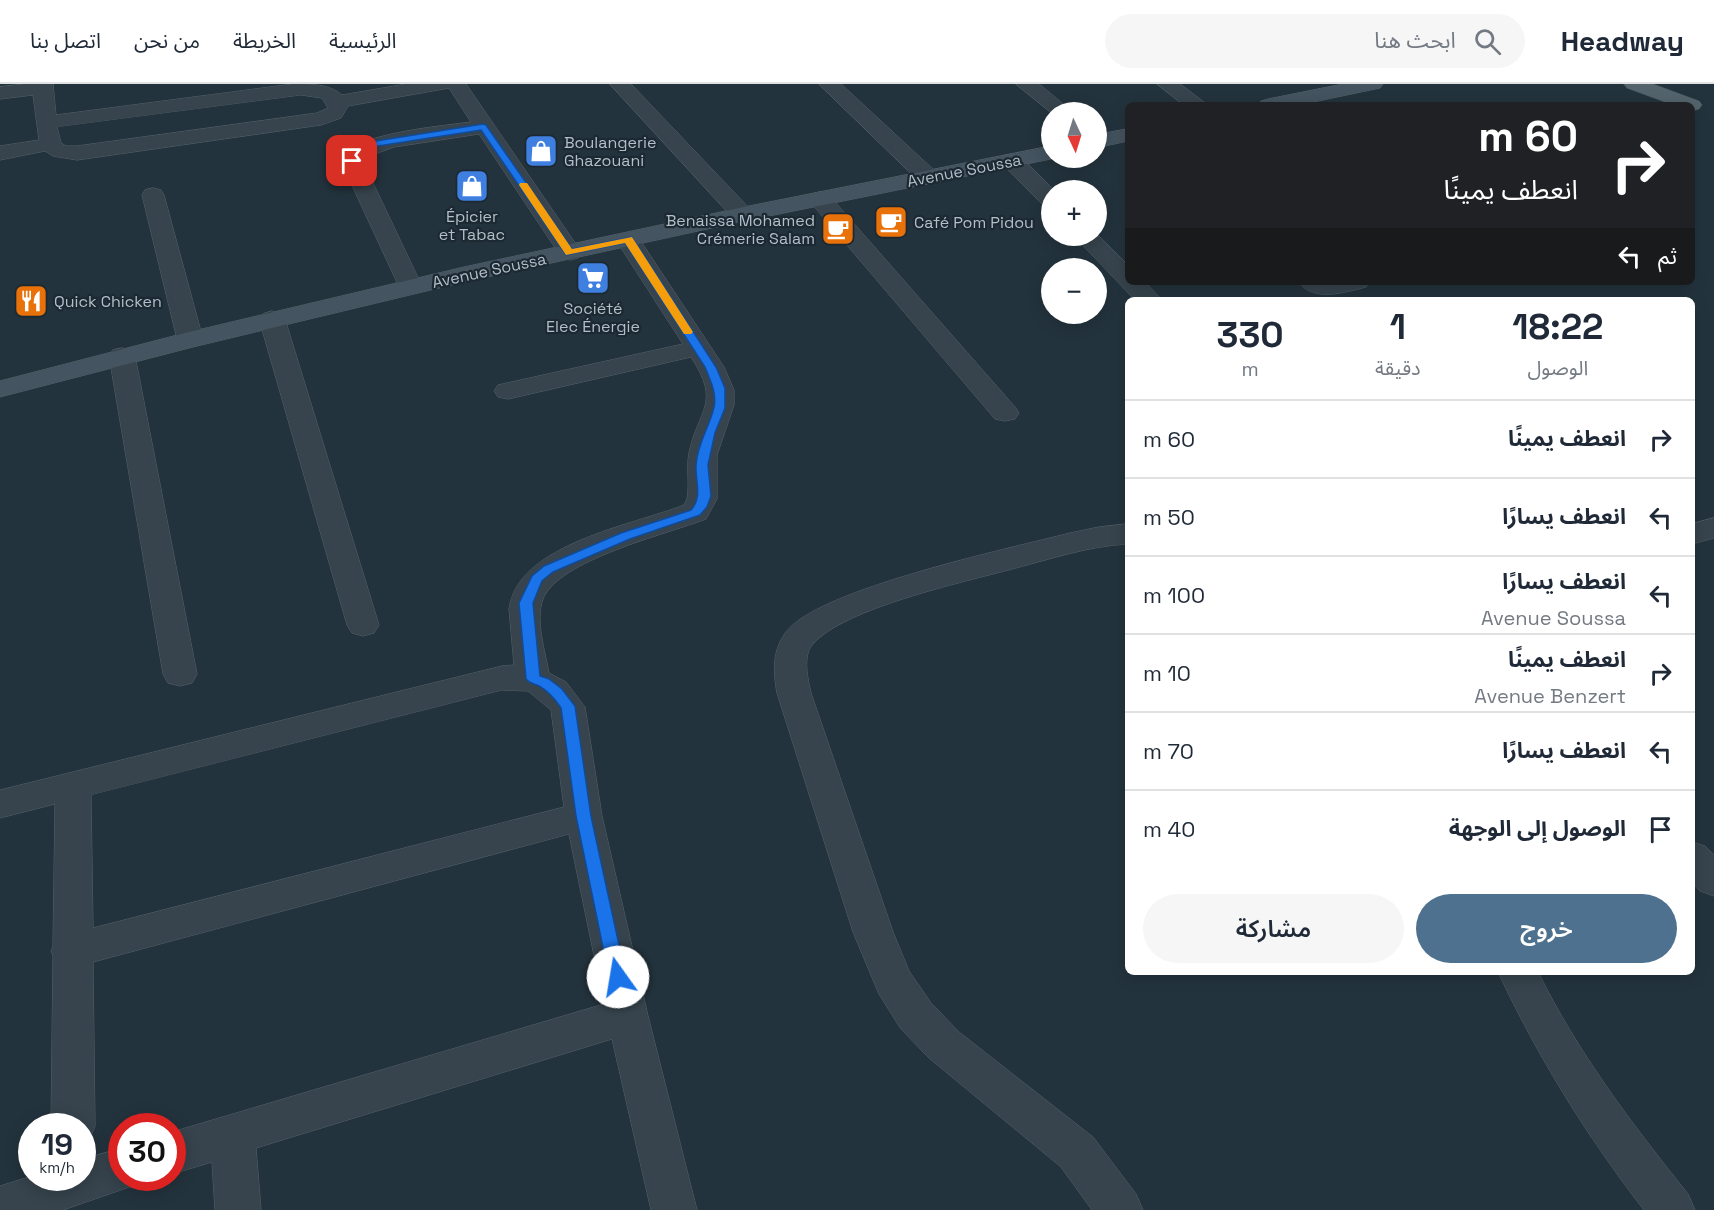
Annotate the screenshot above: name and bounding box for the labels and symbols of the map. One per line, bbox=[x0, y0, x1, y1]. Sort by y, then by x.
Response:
north arrow bbox=[1041, 102, 1107, 168]
place label: Boulangerie Ghazouani bbox=[564, 132, 656, 171]
shop icon: Boulangerie Ghazouani bbox=[523, 133, 559, 169]
pin bbox=[326, 135, 377, 186]
street label: Avenue Soussa bbox=[905, 149, 1023, 192]
shop icon: Épicier et Tabac bbox=[454, 168, 490, 204]
cafe icon: Café Pom Pidou bbox=[873, 204, 909, 240]
place label: Épicier et Tabac bbox=[439, 206, 505, 245]
place label: Benaissa Mohamed Crémerie Salam bbox=[666, 210, 815, 249]
cafe icon: Benaissa Mohamed Crémerie Salam bbox=[820, 211, 856, 247]
place label: Café Pom Pidou bbox=[914, 212, 1034, 233]
street label: Avenue Soussa bbox=[430, 248, 548, 293]
supermarket icon: Société Elec Énergie bbox=[575, 260, 611, 296]
restaurant icon: Quick Chicken bbox=[13, 283, 49, 319]
place label: Quick Chicken bbox=[54, 291, 162, 312]
place label: Société Elec Énergie bbox=[546, 298, 640, 337]
position arrow bbox=[586, 945, 650, 1009]
speed limit sign: 30 bbox=[108, 1113, 186, 1191]

